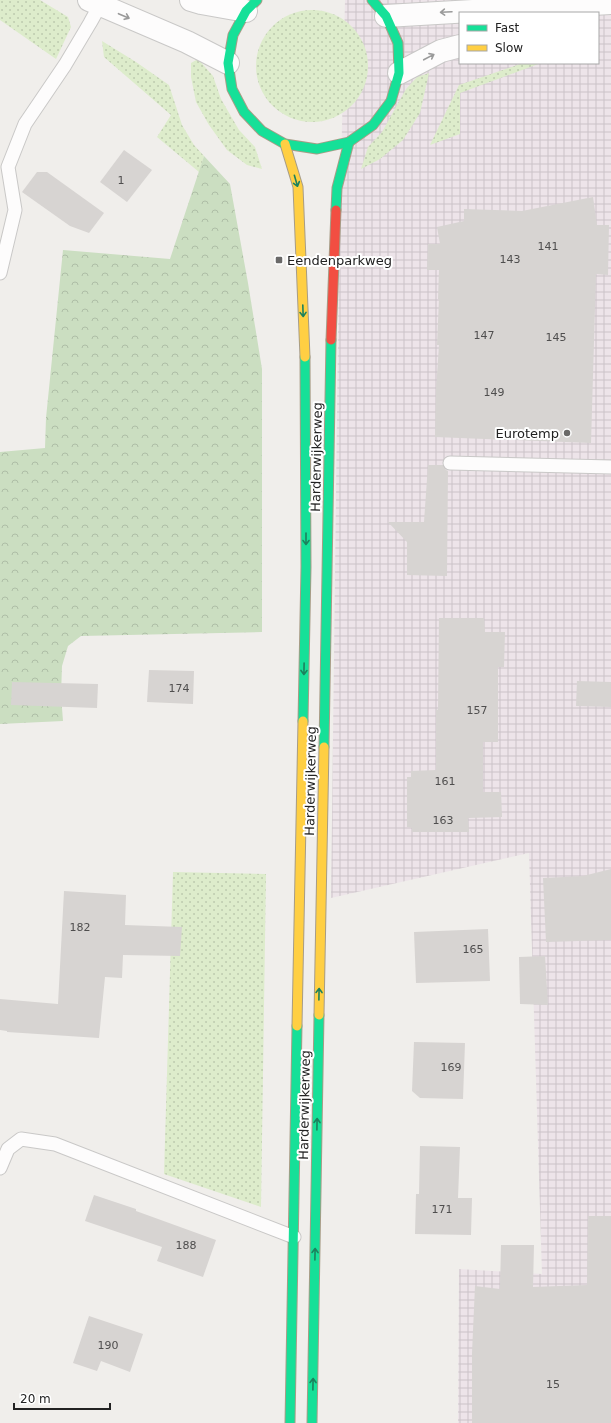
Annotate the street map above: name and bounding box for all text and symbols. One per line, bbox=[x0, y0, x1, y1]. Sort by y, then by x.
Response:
one-way arrow bbox=[440, 9, 453, 16]
legend bbox=[459, 12, 599, 64]
one-way arrow bbox=[118, 13, 130, 20]
text: Fast bbox=[495, 21, 519, 35]
text: Slow bbox=[495, 41, 523, 55]
one-way arrow bbox=[423, 53, 435, 61]
house number: 1 bbox=[118, 174, 125, 187]
one-way arrow bbox=[293, 174, 300, 187]
house number: 141 bbox=[538, 240, 559, 253]
place label: Eendenparkweg bbox=[287, 253, 392, 268]
house number: 143 bbox=[500, 253, 521, 266]
marker: Eendenparkweg bbox=[274, 255, 284, 265]
one-way arrow bbox=[300, 304, 307, 317]
house number: 147 bbox=[474, 329, 495, 342]
house number: 145 bbox=[546, 331, 567, 344]
house number: 149 bbox=[484, 386, 505, 399]
street label: Harderwijkerweg bbox=[308, 402, 325, 512]
place label: Eurotemp bbox=[496, 426, 559, 441]
marker: Eurotemp bbox=[562, 428, 572, 438]
one-way arrow bbox=[302, 532, 310, 545]
one-way arrow bbox=[300, 662, 308, 675]
house number: 174 bbox=[169, 682, 190, 695]
house number: 157 bbox=[467, 704, 488, 717]
street label: Harderwijkerweg bbox=[302, 726, 319, 836]
house number: 161 bbox=[435, 775, 456, 788]
house number: 163 bbox=[433, 814, 454, 827]
house number: 182 bbox=[70, 921, 91, 934]
house number: 165 bbox=[463, 943, 484, 956]
one-way arrow bbox=[315, 988, 323, 1001]
street label: Harderwijkerweg bbox=[296, 1050, 313, 1160]
house number: 169 bbox=[441, 1061, 462, 1074]
one-way arrow bbox=[313, 1118, 321, 1131]
house number: 171 bbox=[432, 1203, 453, 1216]
house number: 188 bbox=[176, 1239, 197, 1252]
one-way arrow bbox=[311, 1248, 319, 1261]
house number: 190 bbox=[98, 1339, 119, 1352]
one-way arrow bbox=[309, 1378, 316, 1391]
house number: 15 bbox=[546, 1378, 560, 1391]
scale bar bbox=[14, 1385, 110, 1411]
text: 20 m bbox=[20, 1392, 51, 1406]

